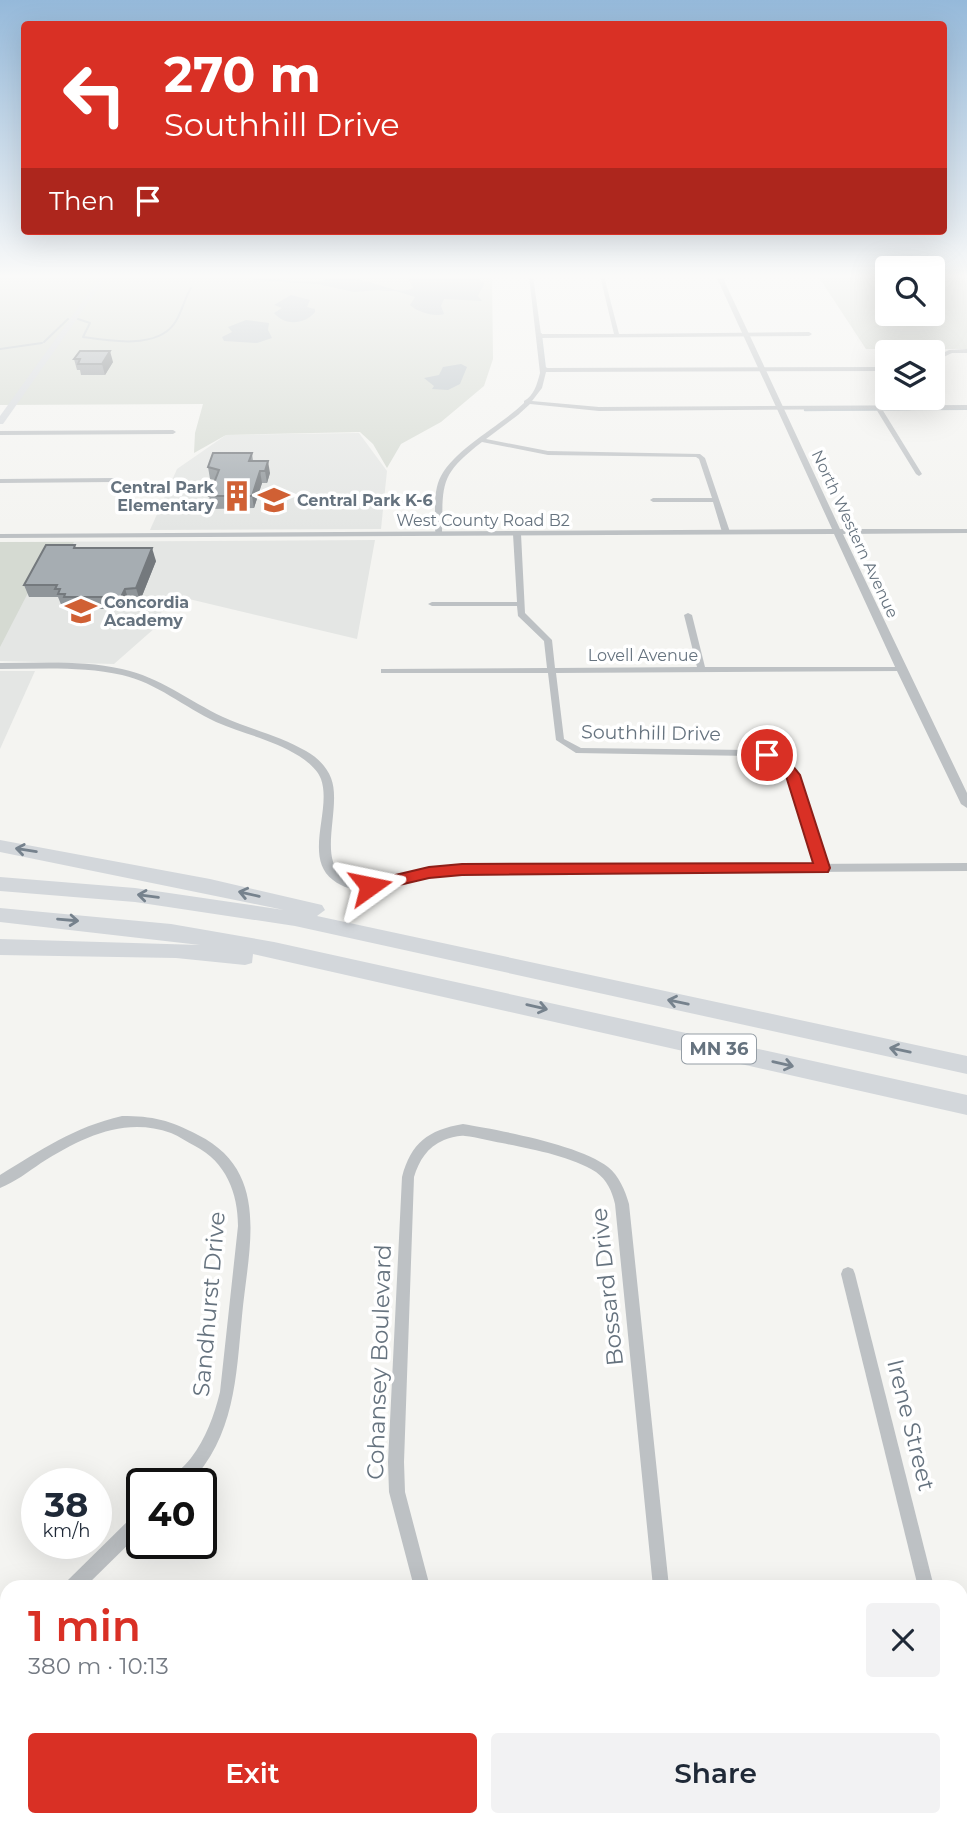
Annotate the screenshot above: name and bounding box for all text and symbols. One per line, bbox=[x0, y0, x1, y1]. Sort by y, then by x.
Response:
text: 270 m bbox=[164, 45, 321, 104]
icon: left bbox=[49, 49, 140, 140]
text: Southhill Drive bbox=[164, 105, 400, 144]
icon: arrive bbox=[129, 182, 167, 220]
text: Then bbox=[49, 185, 115, 217]
map controls bbox=[875, 256, 945, 410]
button: search bbox=[875, 256, 945, 326]
button: layers bbox=[875, 340, 945, 410]
street label: North Western Avenue bbox=[808, 447, 902, 621]
place label: Central Park Elementary bbox=[110, 478, 215, 515]
building icon: Central Park Elementary bbox=[220, 479, 254, 513]
school or university icon: Central Park K-6 bbox=[257, 483, 291, 517]
place label: Central Park K-6 bbox=[297, 491, 433, 510]
street label: West County Road B2 bbox=[396, 511, 570, 530]
place label: Concordia Academy bbox=[103, 593, 189, 630]
school or university icon: Concordia Academy bbox=[64, 594, 98, 628]
street label: Lovell Avenue bbox=[588, 646, 698, 665]
street label: Southhill Drive bbox=[581, 720, 721, 746]
pin bbox=[737, 725, 797, 785]
icon: arrive bbox=[748, 736, 786, 774]
one-way arrow bbox=[15, 843, 38, 856]
position arrow bbox=[333, 849, 407, 923]
one-way arrow bbox=[238, 887, 261, 901]
one-way arrow bbox=[138, 890, 160, 903]
one-way arrow bbox=[56, 914, 79, 927]
one-way arrow bbox=[667, 994, 690, 1008]
one-way arrow bbox=[525, 1001, 548, 1015]
road number: MN 36 bbox=[682, 1034, 756, 1064]
one-way arrow bbox=[889, 1043, 912, 1057]
one-way arrow bbox=[771, 1057, 794, 1071]
street label: Bossard Drive bbox=[585, 1207, 629, 1367]
street label: Sandhurst Drive bbox=[187, 1210, 231, 1398]
street label: Cohansey Boulevard bbox=[361, 1244, 397, 1480]
street label: Irene Street bbox=[881, 1356, 941, 1494]
speed limit sign: 40 bbox=[126, 1468, 217, 1559]
text: 38 bbox=[45, 1483, 88, 1526]
text: km/h bbox=[42, 1520, 91, 1542]
text: 1 min bbox=[28, 1600, 141, 1652]
button: close bbox=[866, 1603, 940, 1677]
text: 380 m · 10:13 bbox=[28, 1652, 169, 1680]
button: Exit bbox=[28, 1733, 477, 1813]
button: Share bbox=[491, 1733, 940, 1813]

